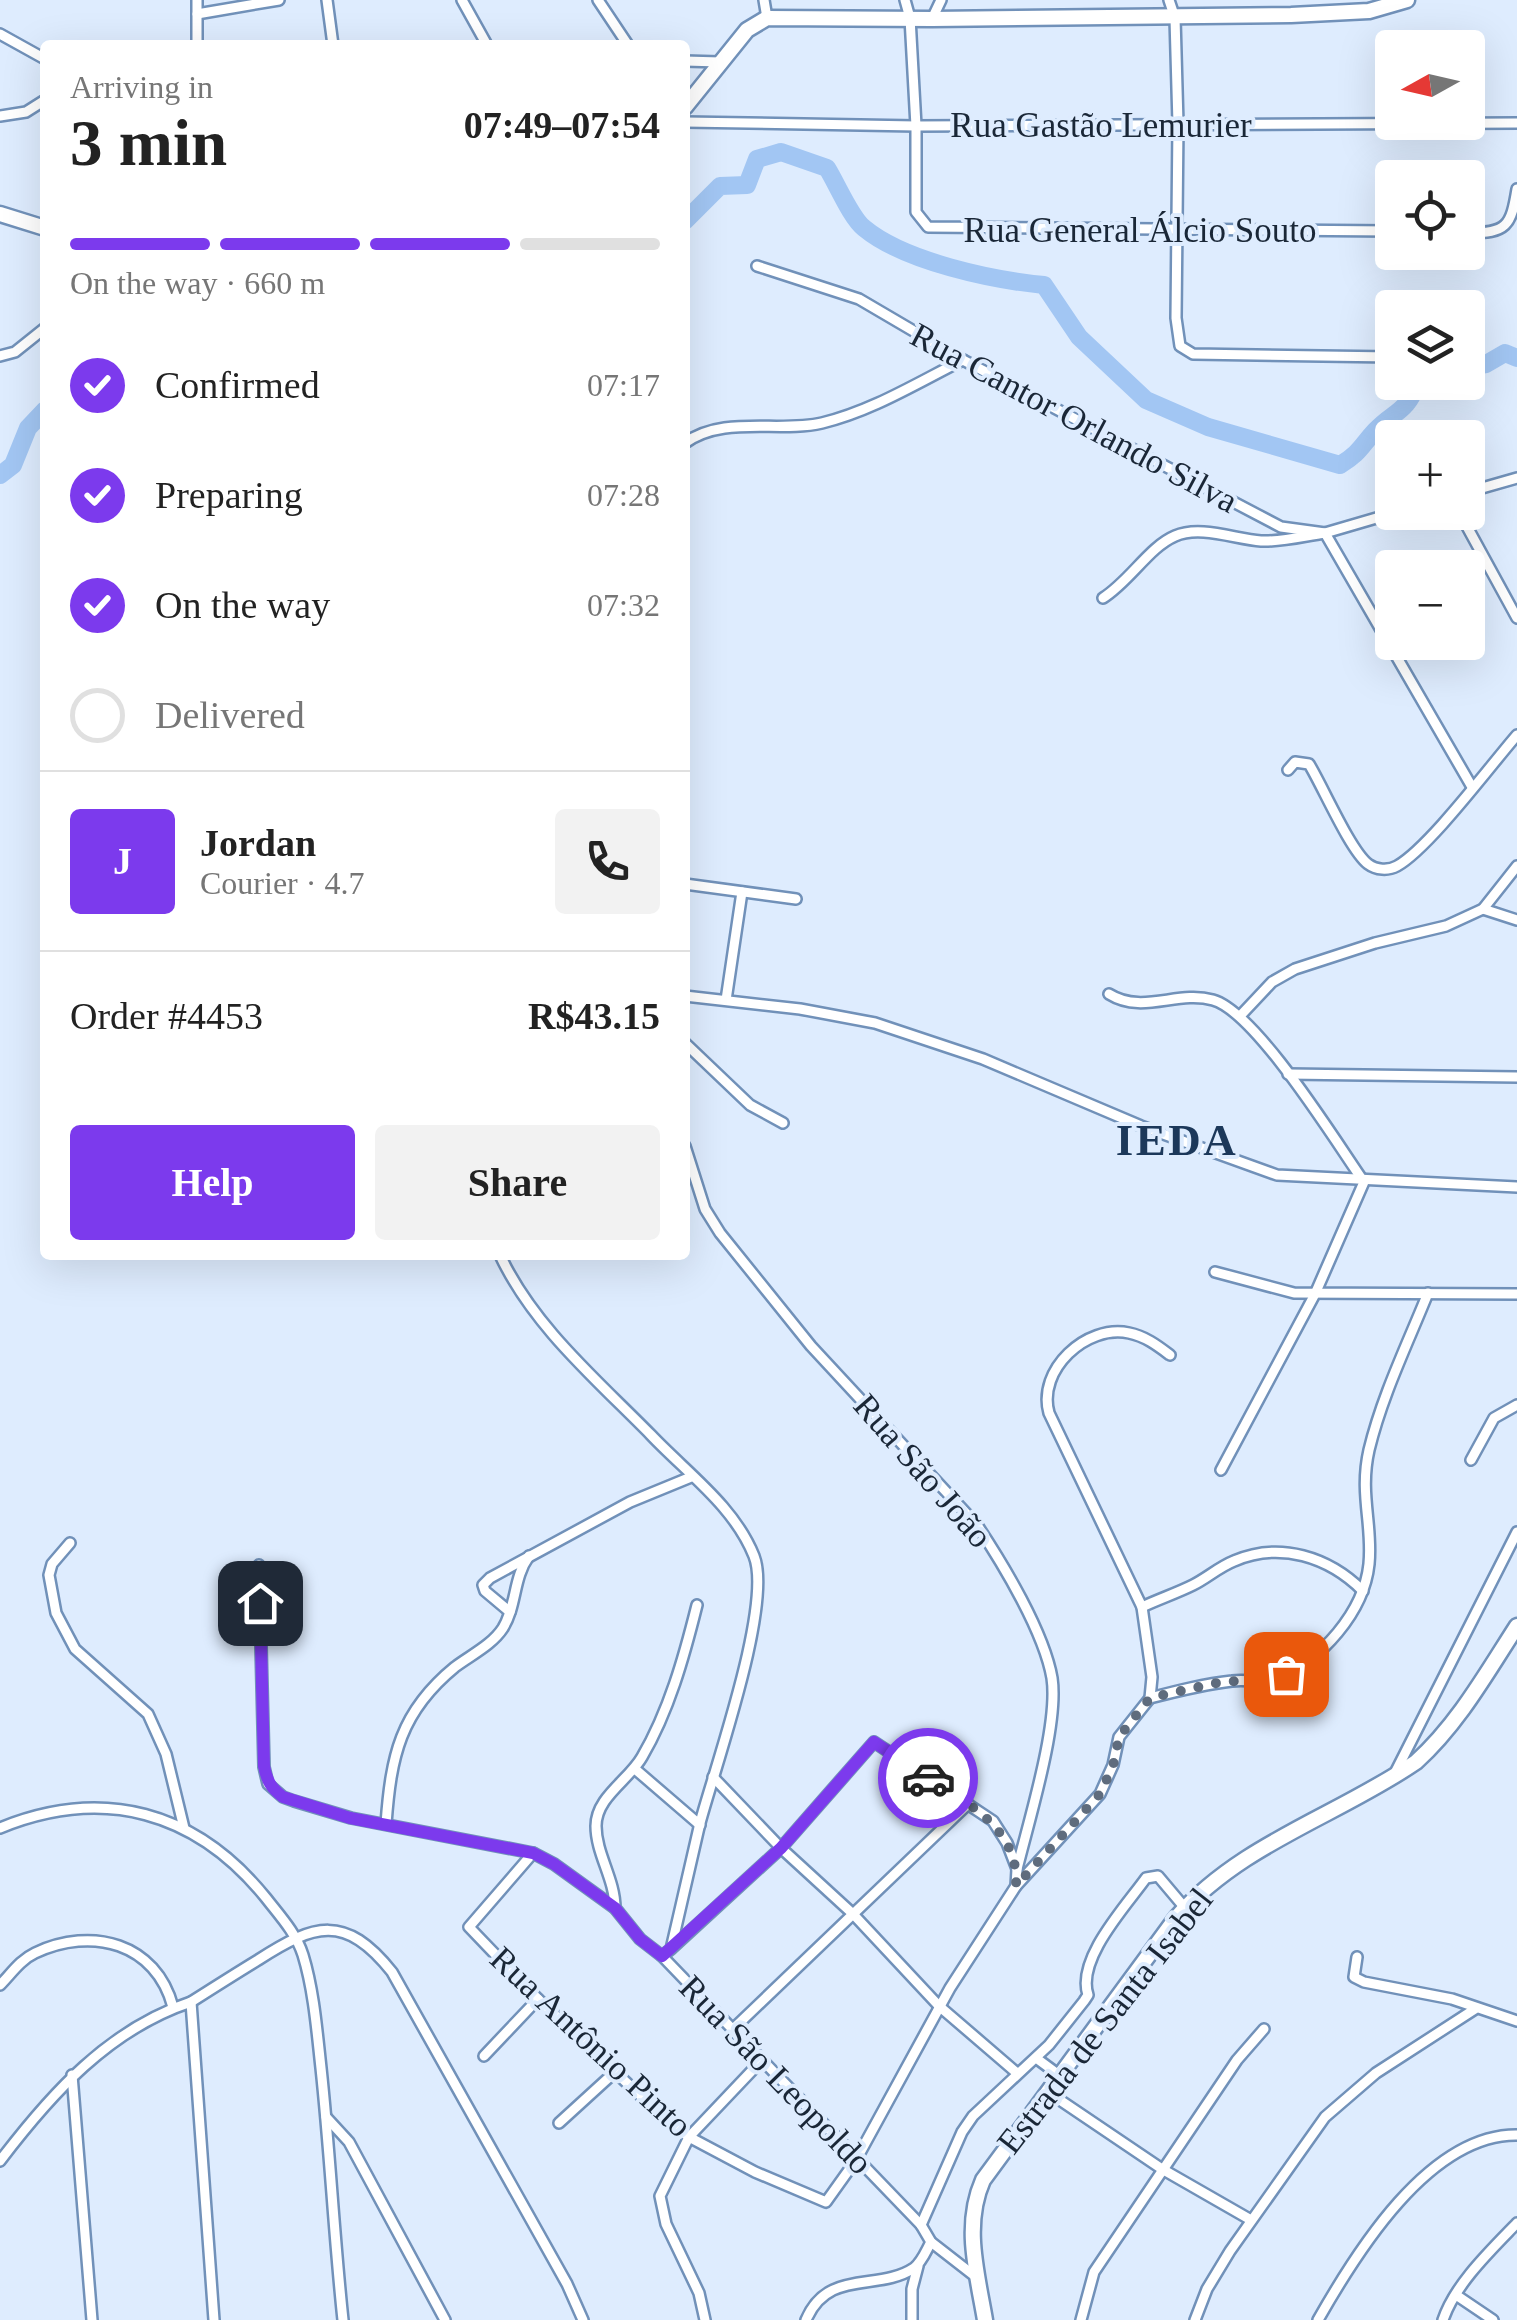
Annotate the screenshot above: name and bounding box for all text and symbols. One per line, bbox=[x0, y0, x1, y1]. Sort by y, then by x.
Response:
north arrow bbox=[1375, 30, 1485, 140]
map controls bbox=[1375, 30, 1485, 660]
text: Arriving in bbox=[70, 69, 213, 105]
text: 07:49–07:54 bbox=[464, 104, 660, 146]
street label: Rua Gastão Lemurier bbox=[950, 106, 1252, 145]
text: 3 min bbox=[70, 107, 227, 179]
button: locate bbox=[1375, 160, 1485, 270]
street label: Rua General Álcio Souto bbox=[964, 211, 1316, 250]
text: On the way · 660 m bbox=[70, 265, 325, 301]
button: layers bbox=[1375, 290, 1485, 400]
street label: Rua Cantor Orlando Silva bbox=[904, 315, 1244, 521]
icon: check bbox=[70, 358, 125, 413]
text: Confirmed bbox=[155, 364, 320, 406]
text: 07:17 bbox=[587, 367, 660, 403]
button: + bbox=[1375, 420, 1485, 530]
icon: check bbox=[70, 468, 125, 523]
text: Preparing bbox=[155, 474, 303, 516]
text: 07:28 bbox=[587, 477, 660, 513]
button: − bbox=[1375, 550, 1485, 660]
icon: check bbox=[70, 578, 125, 633]
text: On the way bbox=[155, 584, 330, 626]
text: 07:32 bbox=[587, 587, 660, 623]
text: Delivered bbox=[155, 694, 305, 736]
button: phone bbox=[555, 809, 660, 914]
text: Jordan bbox=[200, 822, 316, 864]
text: J bbox=[113, 840, 132, 882]
text: Courier · 4.7 bbox=[200, 865, 364, 901]
text: Order #4453 bbox=[70, 995, 263, 1037]
text: R$43.15 bbox=[528, 995, 660, 1037]
district label: IEDA bbox=[1116, 1115, 1238, 1165]
button: Help bbox=[70, 1125, 355, 1240]
button: Share bbox=[375, 1125, 660, 1240]
street label: Rua São João bbox=[846, 1386, 1000, 1556]
pin bbox=[218, 1561, 303, 1646]
icon: home bbox=[233, 1576, 288, 1631]
pin bbox=[1244, 1632, 1329, 1717]
icon: bag bbox=[1259, 1647, 1314, 1702]
courier bbox=[878, 1728, 978, 1828]
icon: car bbox=[901, 1751, 956, 1806]
street label: Estrada de Santa Isabel bbox=[989, 1881, 1221, 2161]
street label: Rua Antônio Pinto bbox=[482, 1939, 700, 2145]
street label: Rua São Leopoldo bbox=[671, 1968, 881, 2182]

